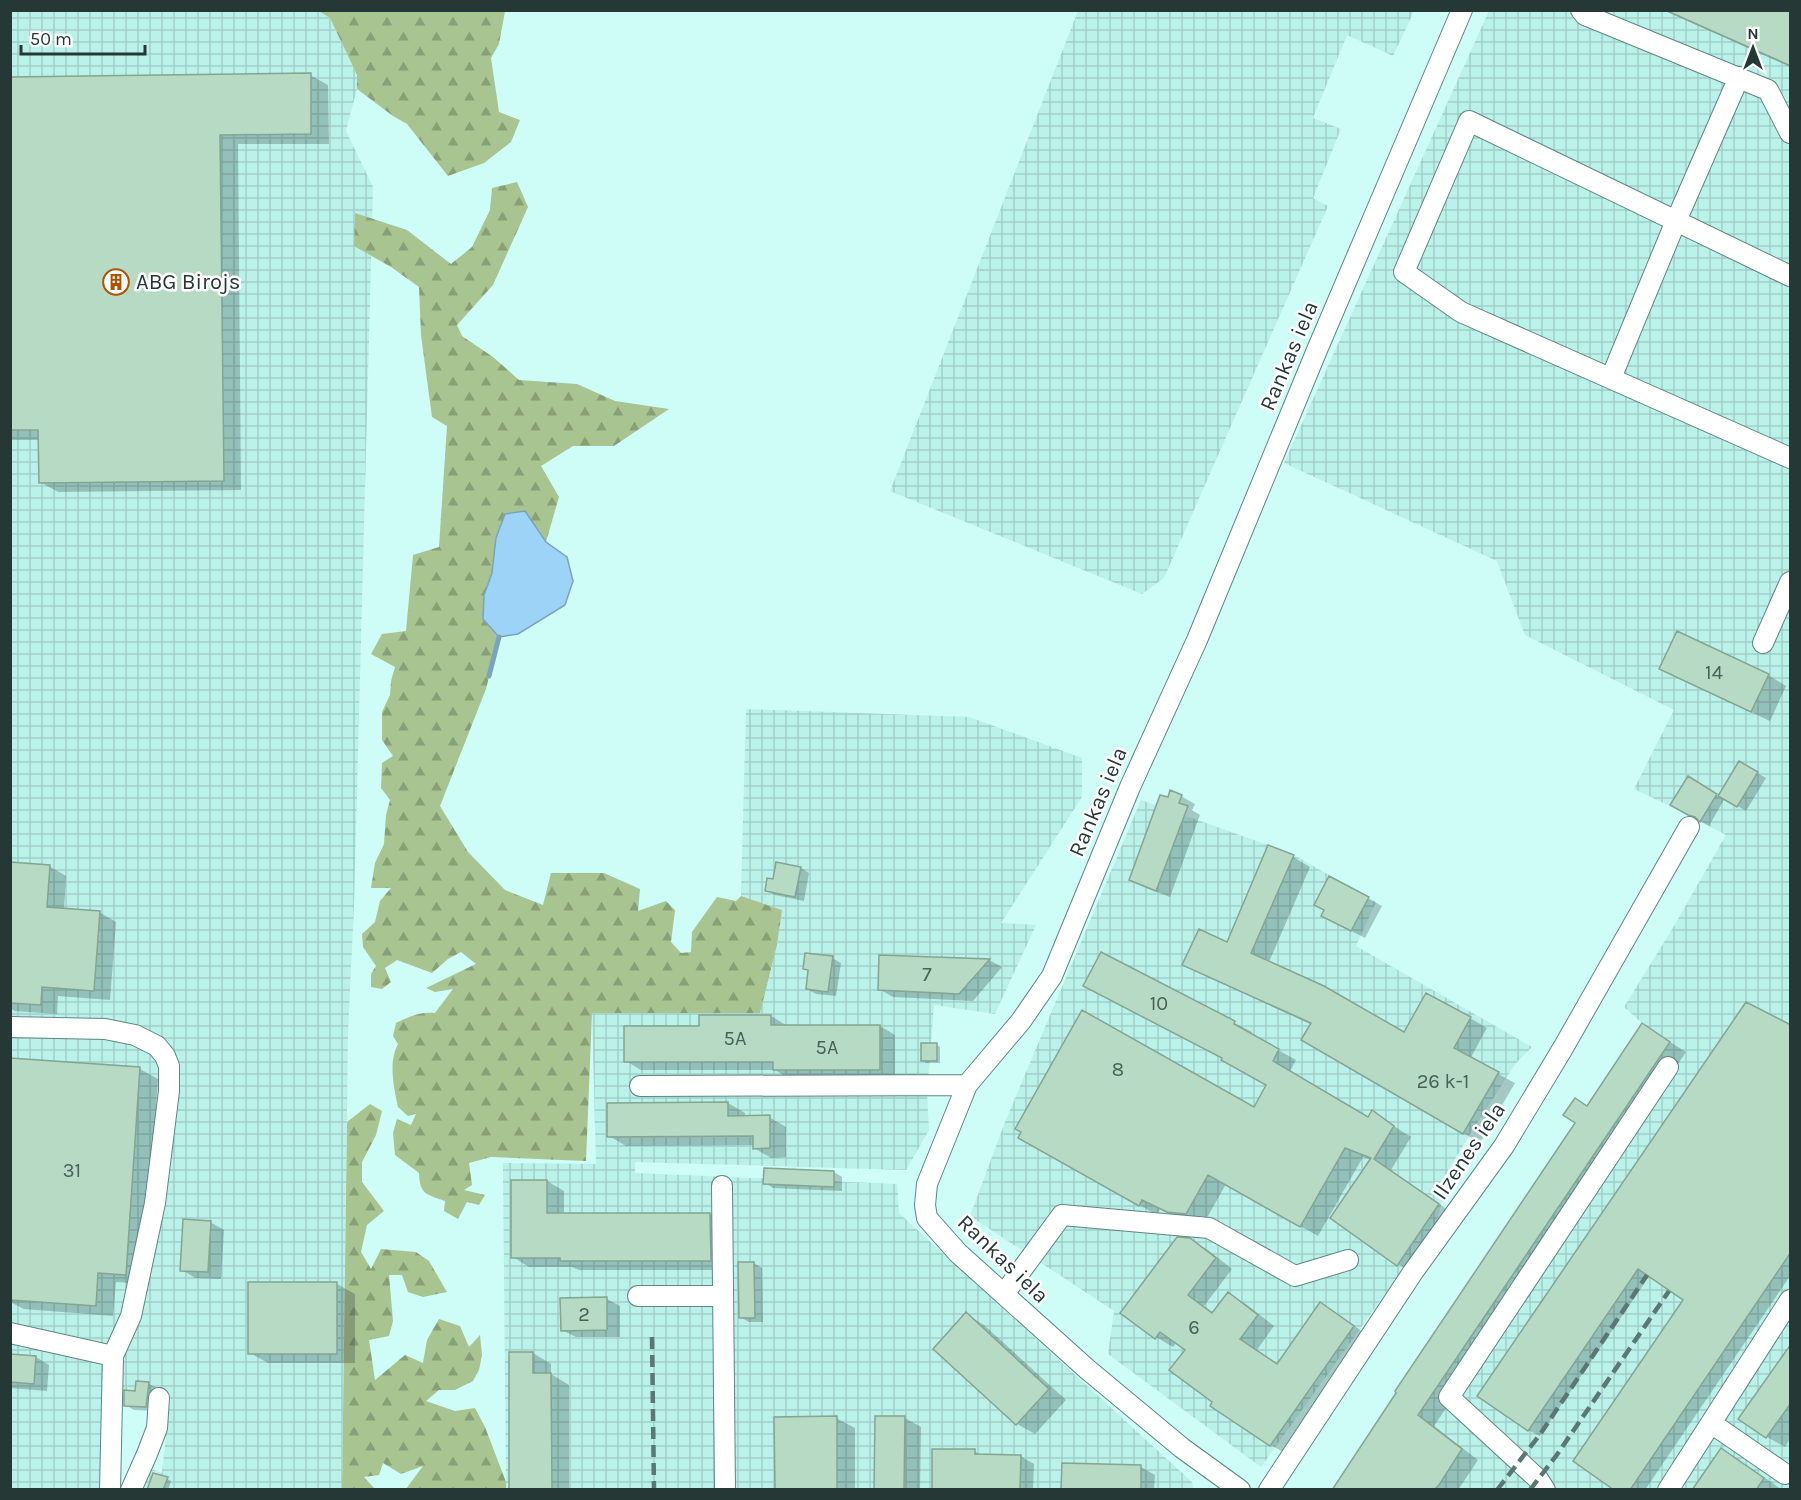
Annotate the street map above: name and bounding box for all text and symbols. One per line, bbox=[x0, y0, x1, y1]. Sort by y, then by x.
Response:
scale bar bbox=[21, 18, 146, 56]
north arrow bbox=[1723, 18, 1783, 78]
text: N bbox=[1747, 24, 1759, 43]
text: 50 m bbox=[30, 28, 72, 50]
building icon: ABG Birojs bbox=[101, 267, 131, 297]
place label: ABG Birojs bbox=[136, 269, 240, 295]
street label: Rankas iela bbox=[1254, 297, 1324, 415]
house number: 14 bbox=[1705, 661, 1723, 684]
street label: Rankas iela bbox=[1063, 743, 1133, 861]
house number: 7 bbox=[922, 963, 932, 986]
house number: 10 bbox=[1150, 992, 1168, 1015]
house number: 5A bbox=[724, 1027, 746, 1050]
house number: 5A bbox=[816, 1036, 838, 1059]
house number: 8 bbox=[1112, 1058, 1124, 1081]
house number: 26 k-1 bbox=[1417, 1070, 1469, 1093]
street label: Ilzenes iela bbox=[1427, 1097, 1511, 1205]
house number: 31 bbox=[63, 1159, 81, 1182]
street label: Rankas iela bbox=[952, 1209, 1054, 1309]
house number: 2 bbox=[578, 1303, 590, 1326]
house number: 6 bbox=[1188, 1316, 1200, 1339]

